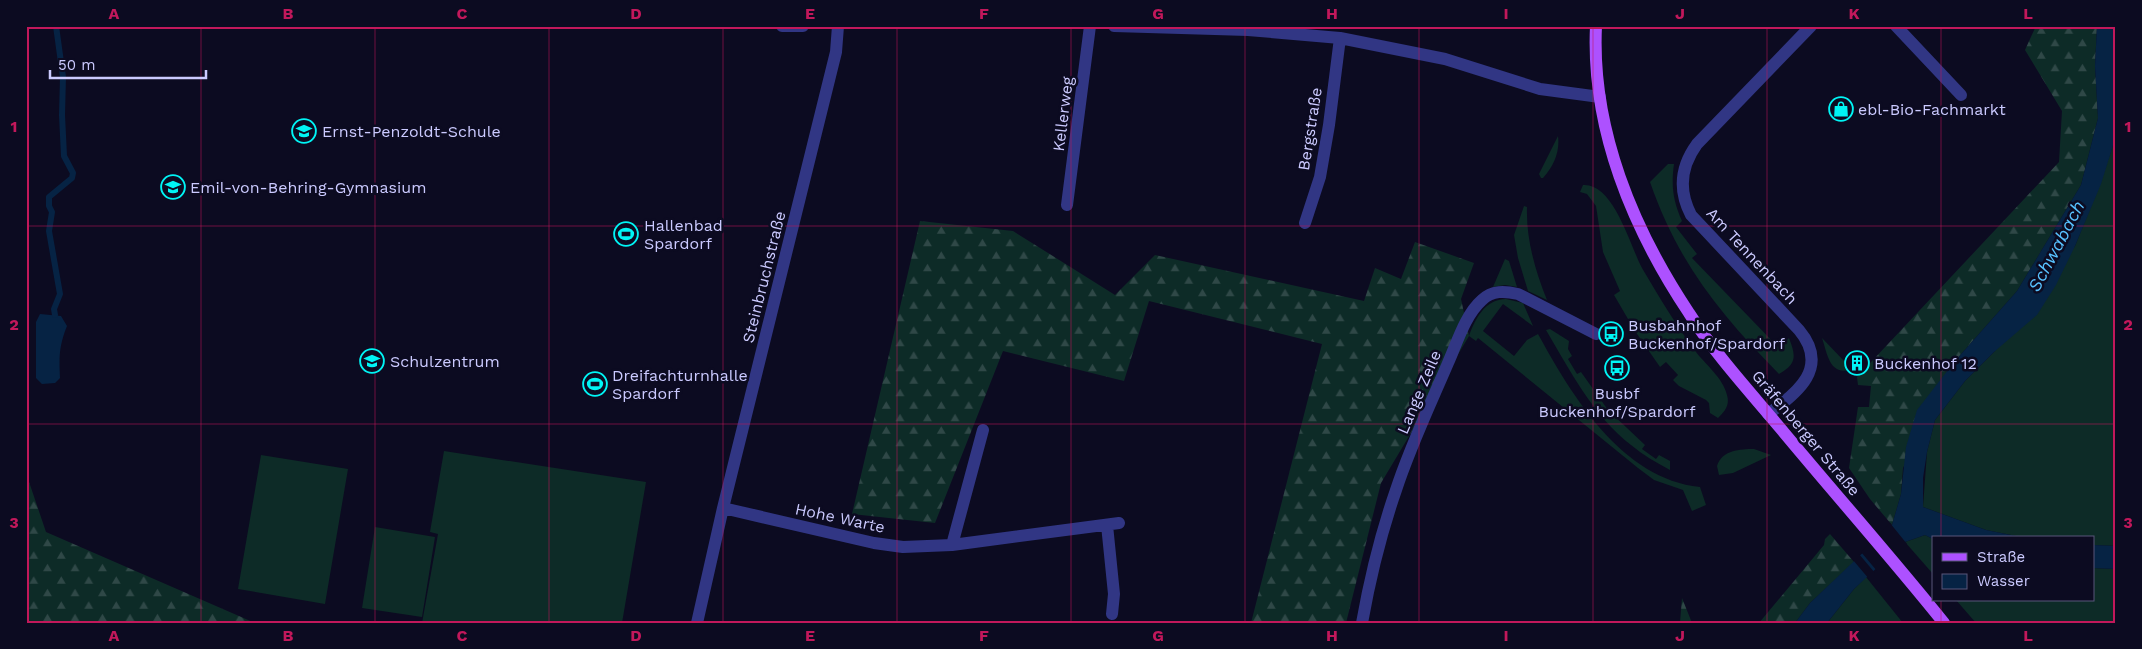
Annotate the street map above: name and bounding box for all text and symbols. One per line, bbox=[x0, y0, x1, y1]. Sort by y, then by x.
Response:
text: A bbox=[109, 4, 120, 23]
text: B bbox=[283, 4, 294, 23]
text: C bbox=[457, 4, 468, 23]
text: D bbox=[630, 4, 642, 23]
text: E bbox=[805, 4, 815, 23]
text: F bbox=[979, 4, 989, 23]
text: G bbox=[1152, 4, 1164, 23]
text: H bbox=[1326, 4, 1338, 23]
text: I bbox=[1503, 4, 1509, 23]
text: J bbox=[1675, 4, 1685, 23]
text: K bbox=[1848, 4, 1860, 23]
text: L bbox=[2023, 4, 2033, 23]
scale bar bbox=[50, 48, 206, 80]
text: 50 m bbox=[58, 56, 95, 74]
street label: Kellerweg bbox=[1049, 75, 1077, 153]
street label: Bergstraße bbox=[1294, 86, 1326, 172]
shop icon: ebl-Bio-Fachmarkt bbox=[1828, 96, 1854, 122]
place label: ebl-Bio-Fachmarkt bbox=[1858, 100, 2006, 119]
text: 1 bbox=[11, 117, 17, 136]
text: 1 bbox=[2125, 117, 2131, 136]
school or university icon: Ernst-Penzoldt-Schule bbox=[291, 118, 317, 144]
place label: Ernst-Penzoldt-Schule bbox=[322, 122, 501, 141]
school or university icon: Emil-von-Behring-Gymnasium bbox=[160, 174, 186, 200]
place label: Emil-von-Behring-Gymnasium bbox=[190, 178, 426, 197]
water label: Schwabach bbox=[2023, 197, 2089, 295]
street label: Am Tennenbach bbox=[1702, 204, 1802, 308]
street label: Steinbruchstraße bbox=[738, 209, 790, 345]
place label: Hallenbad Spardorf bbox=[644, 216, 723, 253]
sports icon: Hallenbad Spardorf bbox=[613, 221, 639, 247]
text: 2 bbox=[9, 315, 19, 334]
text: 2 bbox=[2123, 315, 2133, 334]
place label: Busbahnhof Buckenhof/Spardorf bbox=[1628, 316, 1786, 353]
bus stop icon: Busbahnhof Buckenhof/Spardorf bbox=[1598, 321, 1624, 347]
street label: Lange Zeile bbox=[1393, 347, 1445, 437]
school or university icon: Schulzentrum bbox=[359, 348, 385, 374]
building icon: Buckenhof 12 bbox=[1844, 350, 1870, 376]
place label: Schulzentrum bbox=[390, 352, 500, 371]
place label: Buckenhof 12 bbox=[1874, 354, 1977, 373]
bus stop icon: Busbf Buckenhof/Spardorf bbox=[1604, 355, 1630, 381]
place label: Dreifachturnhalle Spardorf bbox=[612, 366, 748, 403]
street label: Gräfenberger Straße bbox=[1748, 366, 1864, 500]
sports icon: Dreifachturnhalle Spardorf bbox=[582, 371, 608, 397]
place label: Busbf Buckenhof/Spardorf bbox=[1538, 384, 1696, 421]
street label: Hohe Warte bbox=[793, 499, 887, 537]
text: 3 bbox=[9, 513, 19, 532]
text: 3 bbox=[2123, 513, 2133, 532]
legend bbox=[1932, 536, 2094, 602]
text: Straße bbox=[1977, 548, 2025, 566]
text: Wasser bbox=[1977, 572, 2030, 590]
text: A bbox=[109, 626, 120, 645]
text: B bbox=[283, 626, 294, 645]
text: C bbox=[457, 626, 468, 645]
text: D bbox=[630, 626, 642, 645]
text: E bbox=[805, 626, 815, 645]
text: F bbox=[979, 626, 989, 645]
text: G bbox=[1152, 626, 1164, 645]
text: H bbox=[1326, 626, 1338, 645]
text: I bbox=[1503, 626, 1509, 645]
text: J bbox=[1675, 626, 1685, 645]
text: K bbox=[1848, 626, 1860, 645]
text: L bbox=[2023, 626, 2033, 645]

